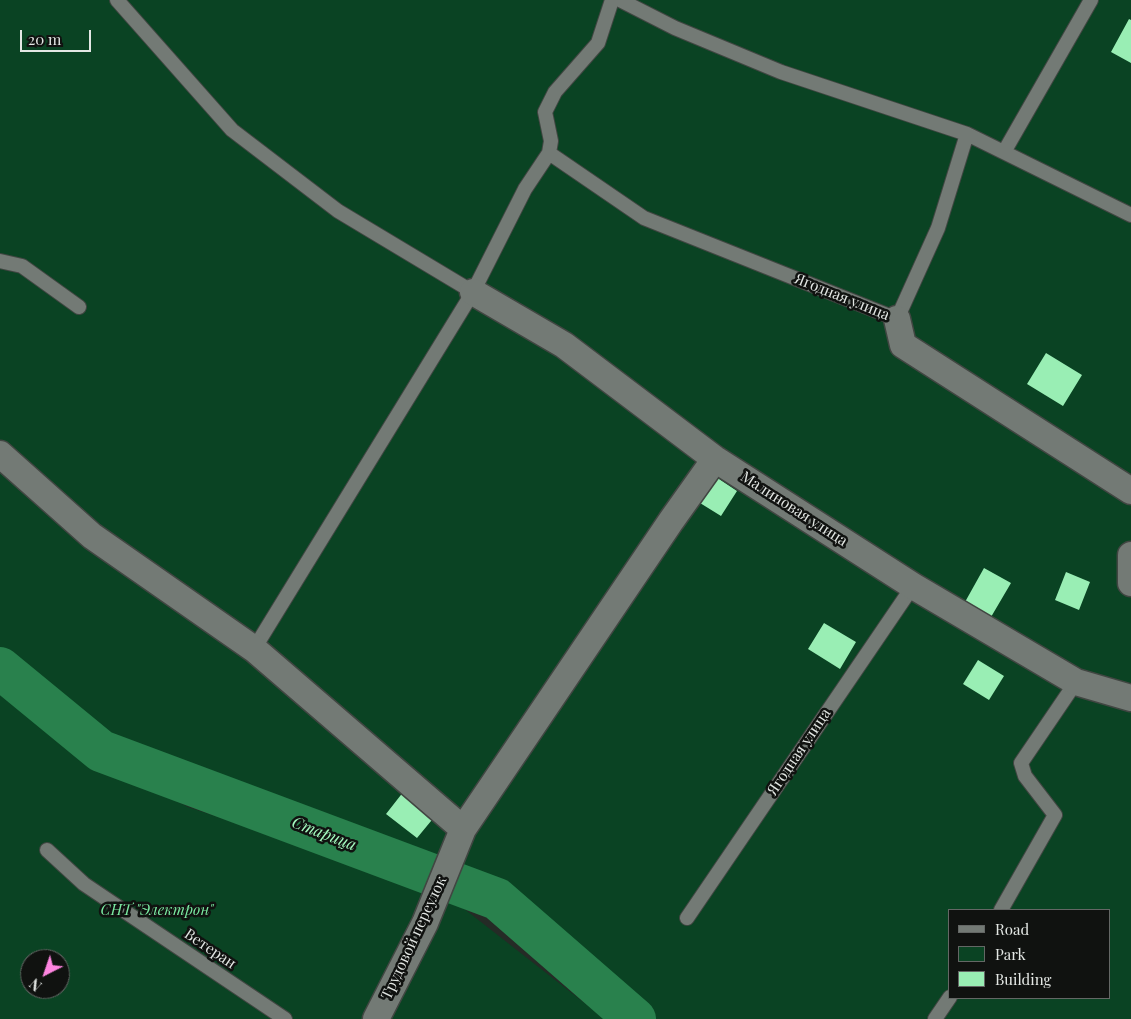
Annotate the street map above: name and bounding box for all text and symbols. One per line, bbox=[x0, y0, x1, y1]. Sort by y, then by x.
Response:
scale bar bbox=[22, 20, 94, 52]
text: 20 m bbox=[28, 29, 61, 49]
street label: Ягодная улица bbox=[792, 270, 892, 324]
street label: Малиновая улица bbox=[737, 468, 851, 550]
street label: Ягодная улица bbox=[763, 705, 835, 799]
water label: Старица bbox=[289, 813, 359, 855]
street label: Трудовой переулок bbox=[378, 873, 450, 1003]
park label: СНТ "Электрон" bbox=[101, 901, 213, 919]
legend bbox=[948, 909, 1111, 999]
text: Road bbox=[995, 919, 1029, 939]
street label: Ветеран bbox=[181, 925, 239, 973]
text: Park bbox=[995, 944, 1026, 964]
north arrow bbox=[20, 949, 70, 999]
text: Building bbox=[995, 969, 1051, 989]
text: N bbox=[25, 974, 46, 995]

